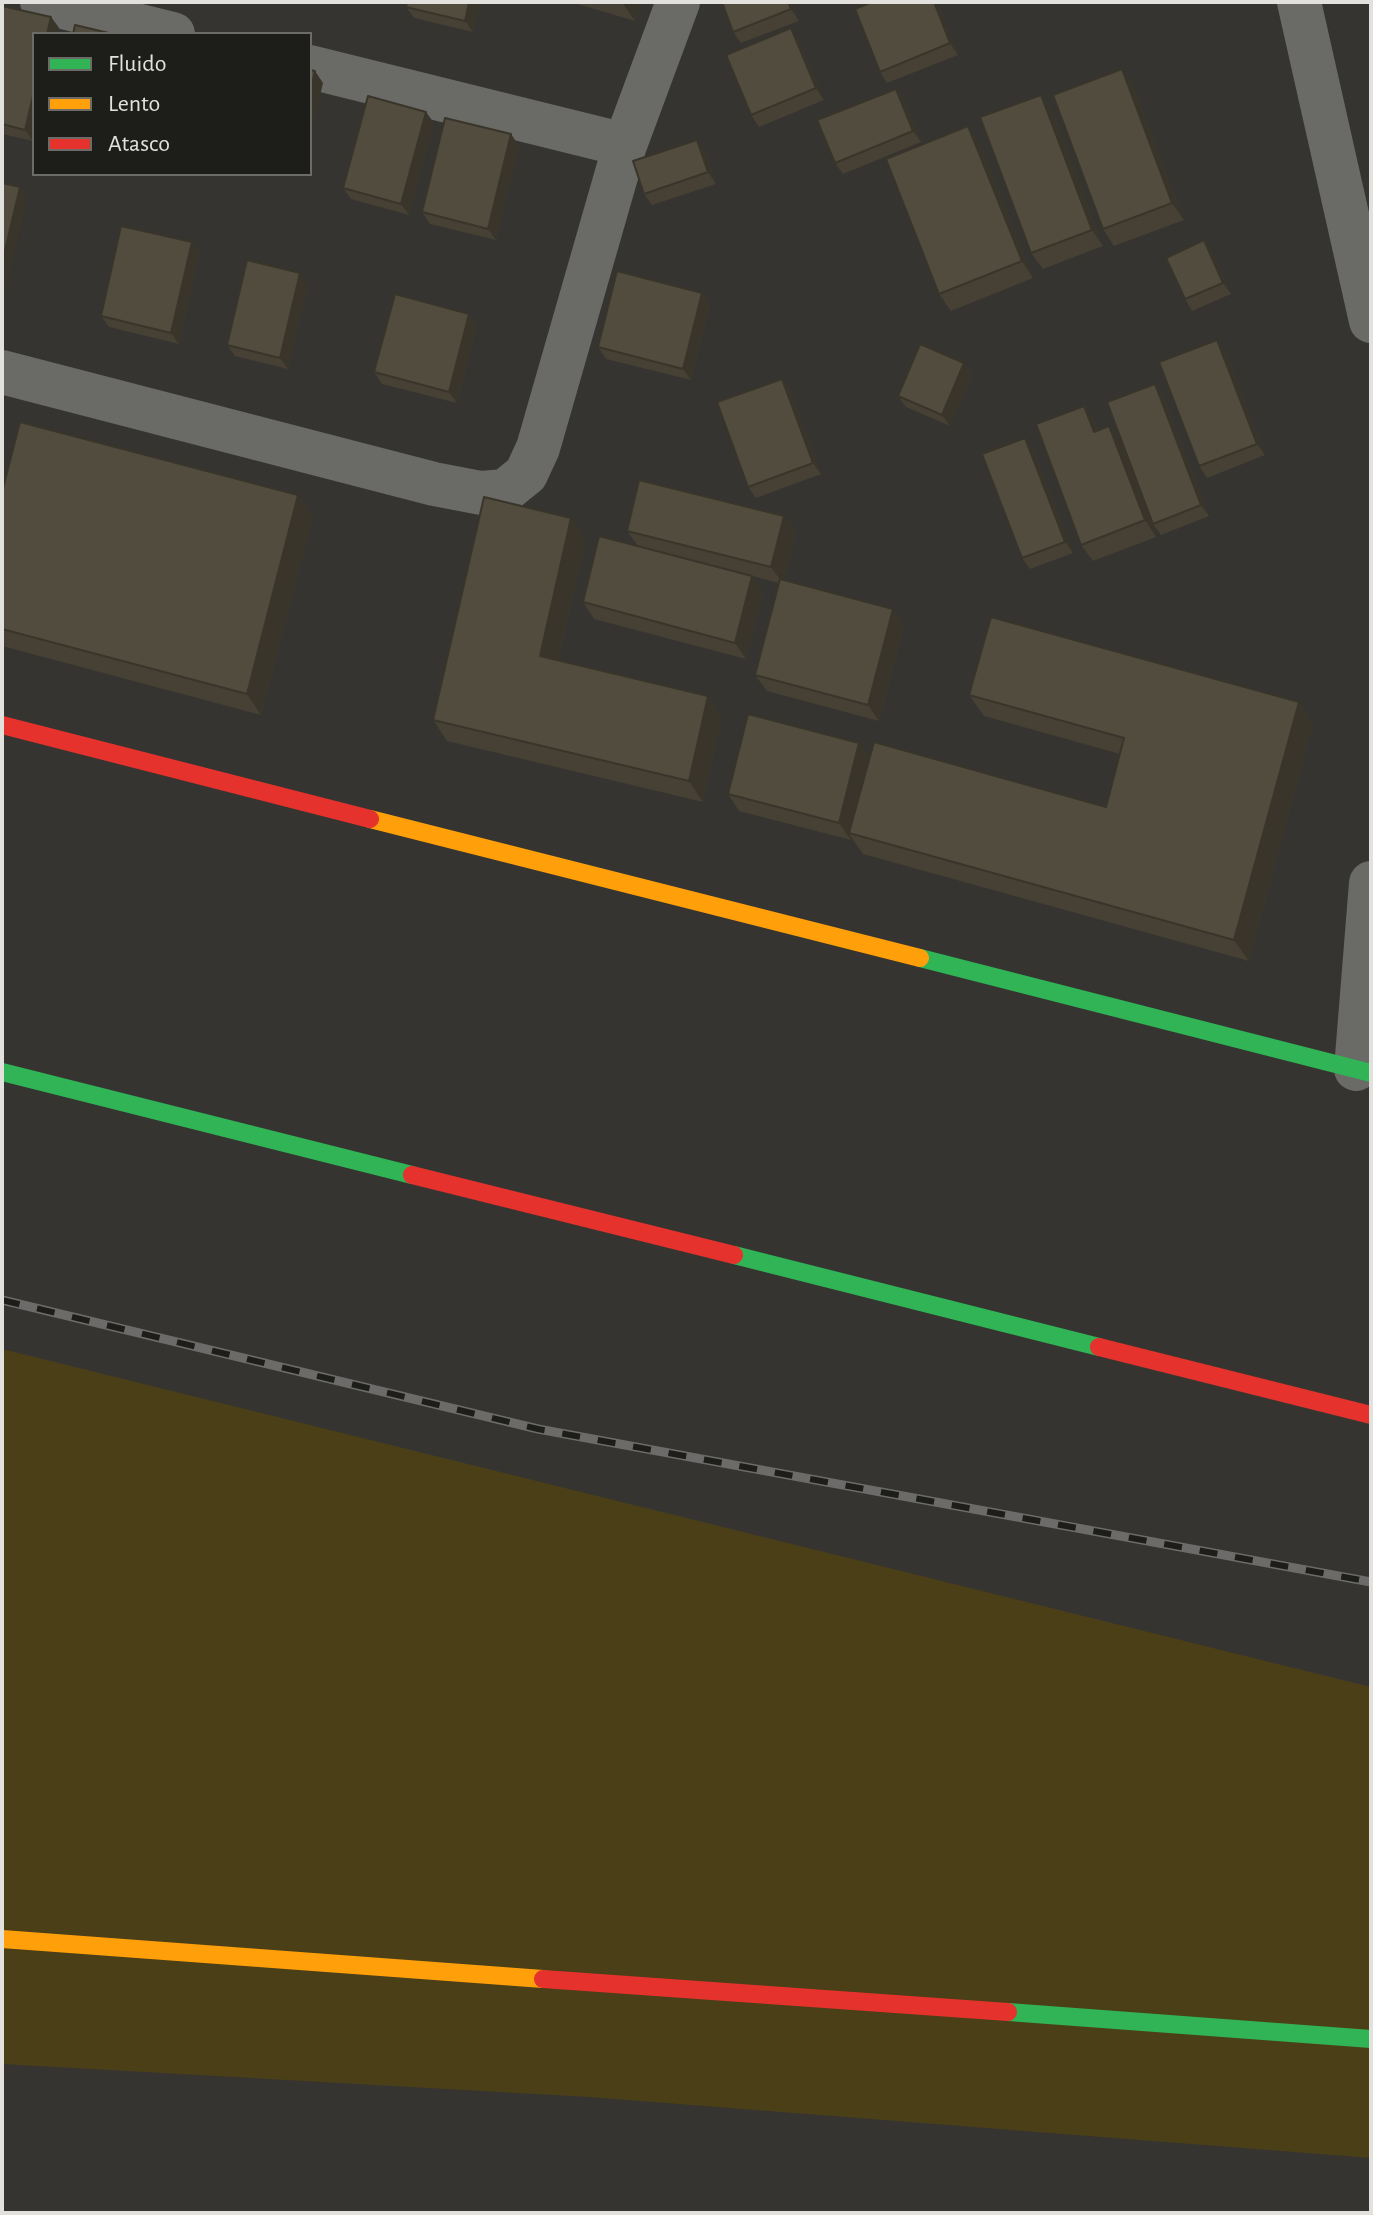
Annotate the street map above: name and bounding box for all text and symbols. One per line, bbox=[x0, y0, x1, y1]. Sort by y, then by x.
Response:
legend bbox=[32, 32, 312, 176]
text: Fluido bbox=[108, 52, 167, 76]
text: Lento bbox=[108, 92, 160, 116]
text: Atasco bbox=[108, 132, 170, 156]

